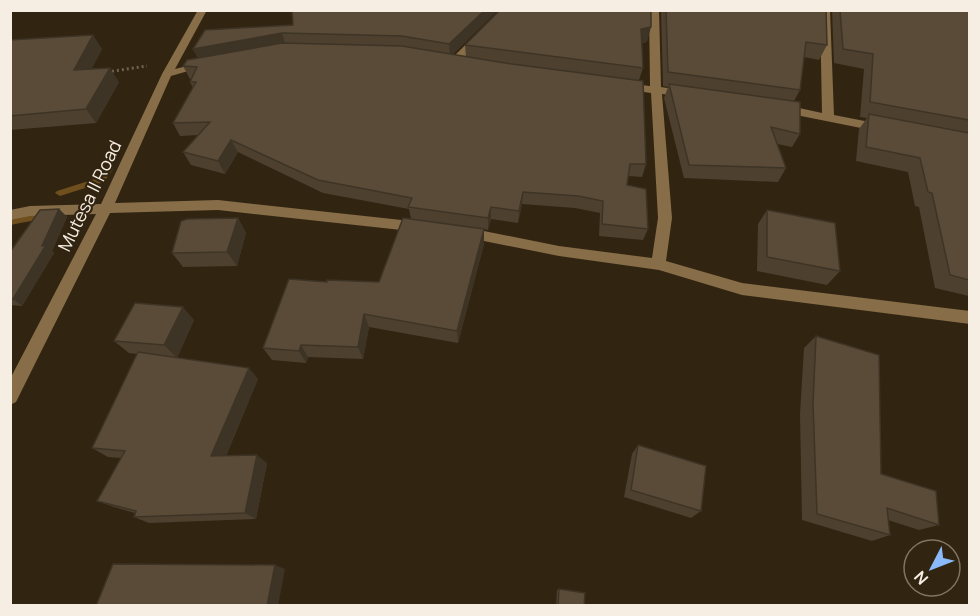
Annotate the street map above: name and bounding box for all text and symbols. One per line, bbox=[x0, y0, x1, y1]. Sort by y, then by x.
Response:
street label: Mutesa II Road bbox=[52, 136, 126, 255]
north arrow bbox=[902, 538, 962, 598]
text: N bbox=[909, 566, 933, 590]

